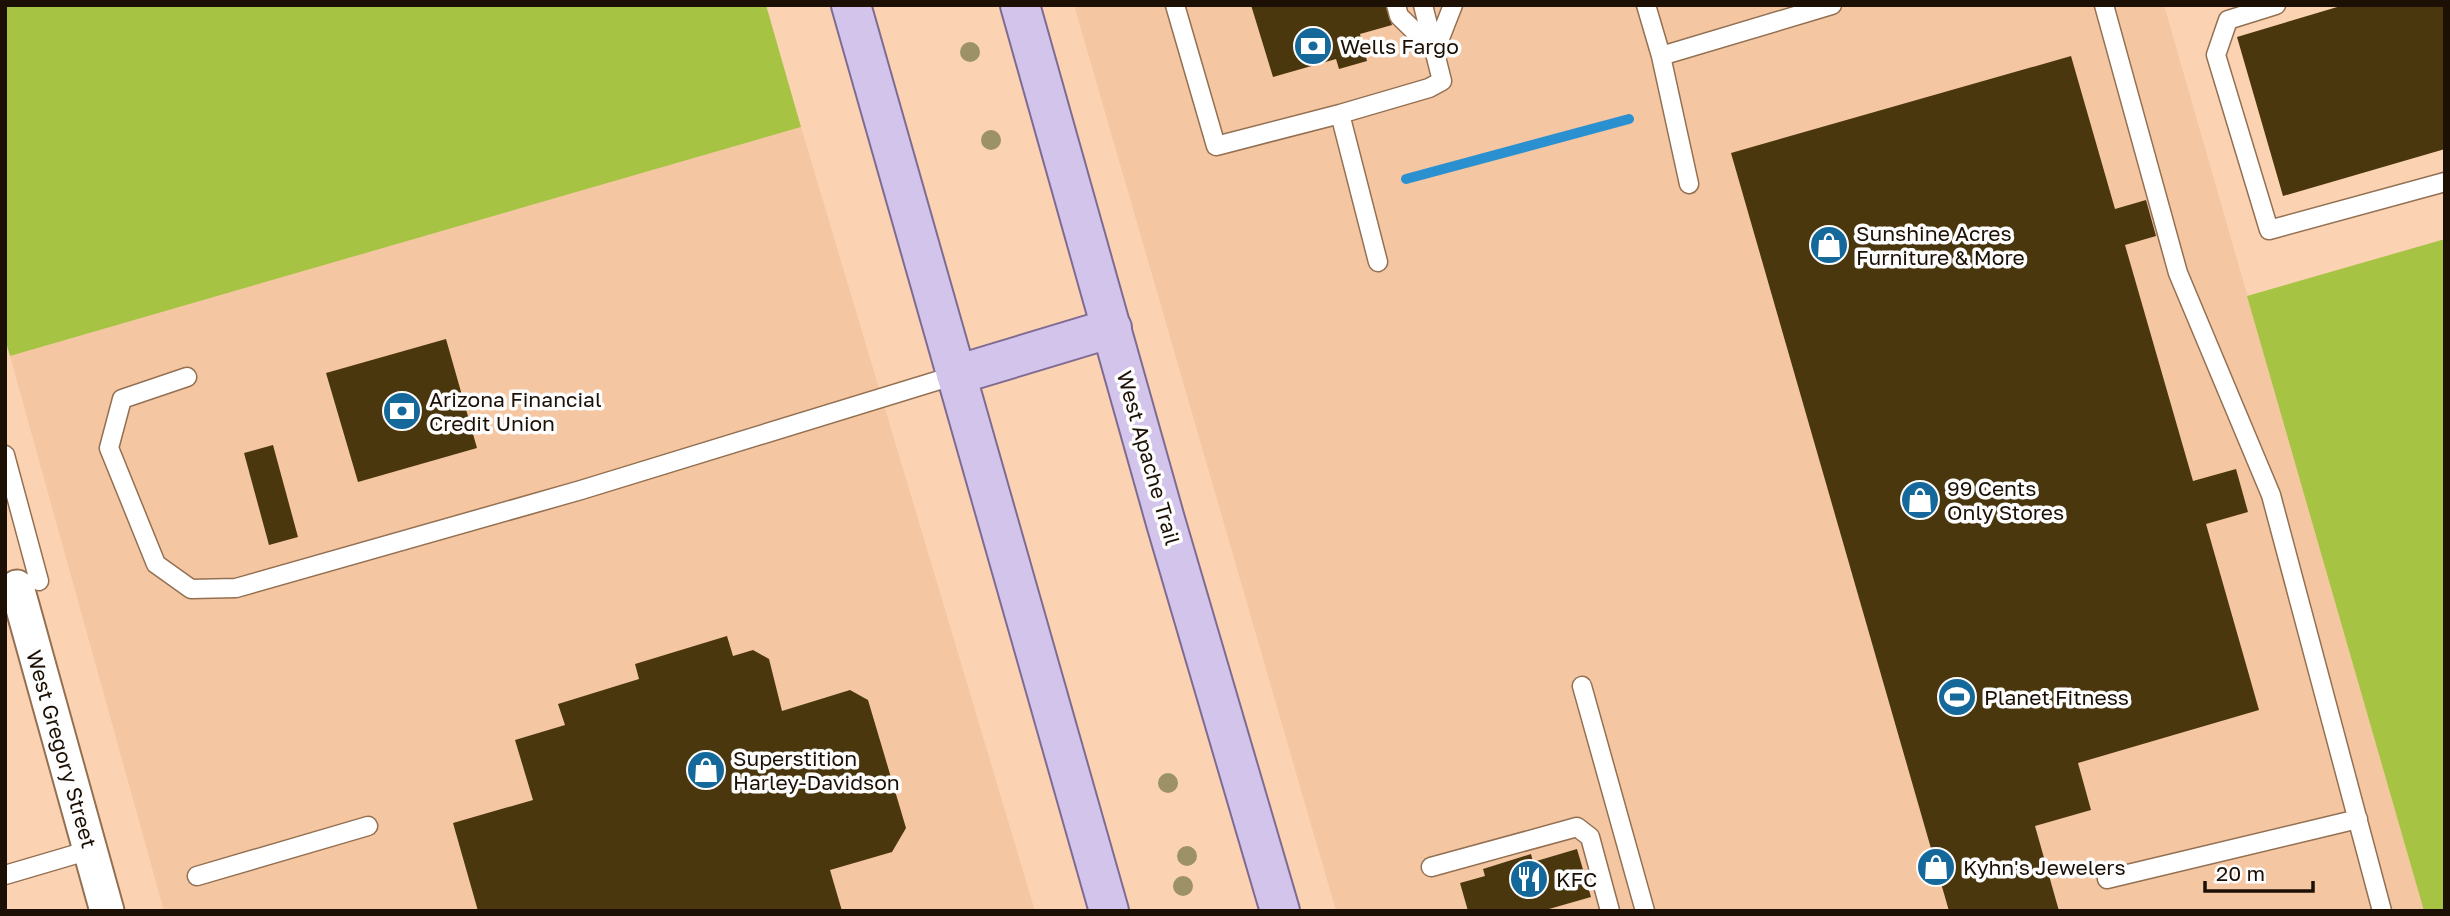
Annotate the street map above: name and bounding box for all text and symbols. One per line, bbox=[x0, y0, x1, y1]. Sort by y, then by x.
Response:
bank icon: Wells Fargo bbox=[1292, 25, 1334, 67]
place label: Wells Fargo bbox=[1340, 33, 1459, 59]
place label: Sunshine Acres Furniture & More bbox=[1856, 220, 2025, 270]
shop icon: Sunshine Acres Furniture & More bbox=[1808, 224, 1850, 266]
street label: West Apache Trail bbox=[1112, 368, 1186, 548]
place label: Arizona Financial Credit Union bbox=[429, 386, 602, 436]
bank icon: Arizona Financial Credit Union bbox=[381, 390, 423, 432]
place label: 99 Cents Only Stores bbox=[1947, 475, 2064, 525]
shop icon: 99 Cents Only Stores bbox=[1899, 479, 1941, 521]
street label: West Gregory Street bbox=[21, 647, 103, 851]
sports icon: Planet Fitness bbox=[1936, 676, 1978, 718]
place label: Planet Fitness bbox=[1984, 684, 2129, 710]
place label: Superstition Harley-Davidson bbox=[733, 745, 900, 795]
shop icon: Superstition Harley-Davidson bbox=[685, 749, 727, 791]
shop icon: Kyhn's Jewelers bbox=[1915, 846, 1957, 888]
scale bar bbox=[2205, 850, 2314, 894]
place label: Kyhn's Jewelers bbox=[1963, 854, 2126, 880]
restaurant icon: KFC bbox=[1508, 858, 1550, 900]
text: 20 m bbox=[2216, 860, 2265, 886]
place label: KFC bbox=[1556, 866, 1597, 892]

